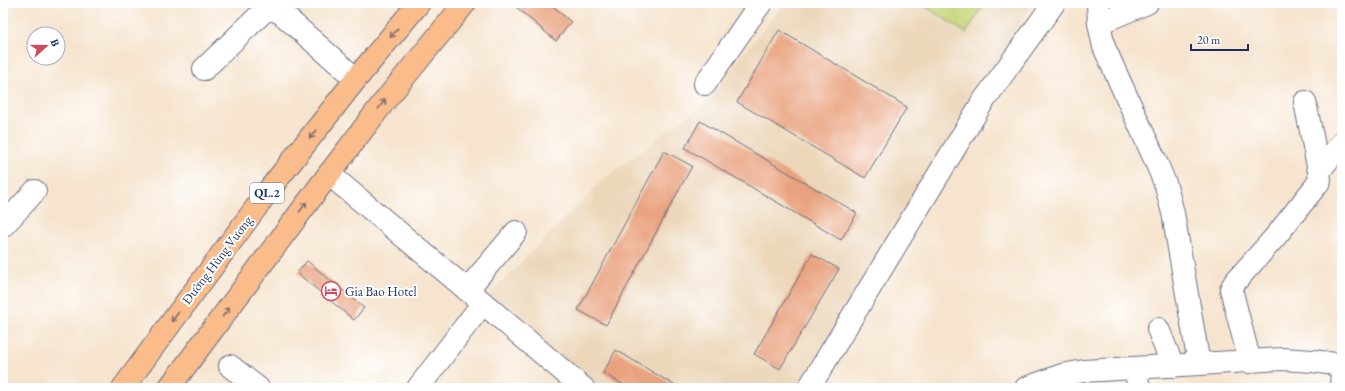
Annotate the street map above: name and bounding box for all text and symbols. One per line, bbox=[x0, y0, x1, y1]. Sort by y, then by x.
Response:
north arrow bbox=[26, 26, 66, 66]
scale bar bbox=[1191, 26, 1248, 52]
one-way arrow bbox=[389, 28, 398, 38]
text: 20 m bbox=[1197, 32, 1221, 48]
text: B bbox=[48, 37, 63, 48]
one-way arrow bbox=[378, 99, 386, 110]
one-way arrow bbox=[308, 129, 317, 140]
road number: QL.2 bbox=[250, 183, 284, 203]
one-way arrow bbox=[299, 202, 308, 213]
street label: Đường Hùng Vương bbox=[178, 212, 256, 308]
hotel icon: Gia Bao Hotel bbox=[320, 280, 342, 302]
place label: Gia Bao Hotel bbox=[345, 283, 417, 300]
one-way arrow bbox=[222, 306, 230, 317]
one-way arrow bbox=[171, 311, 180, 322]

